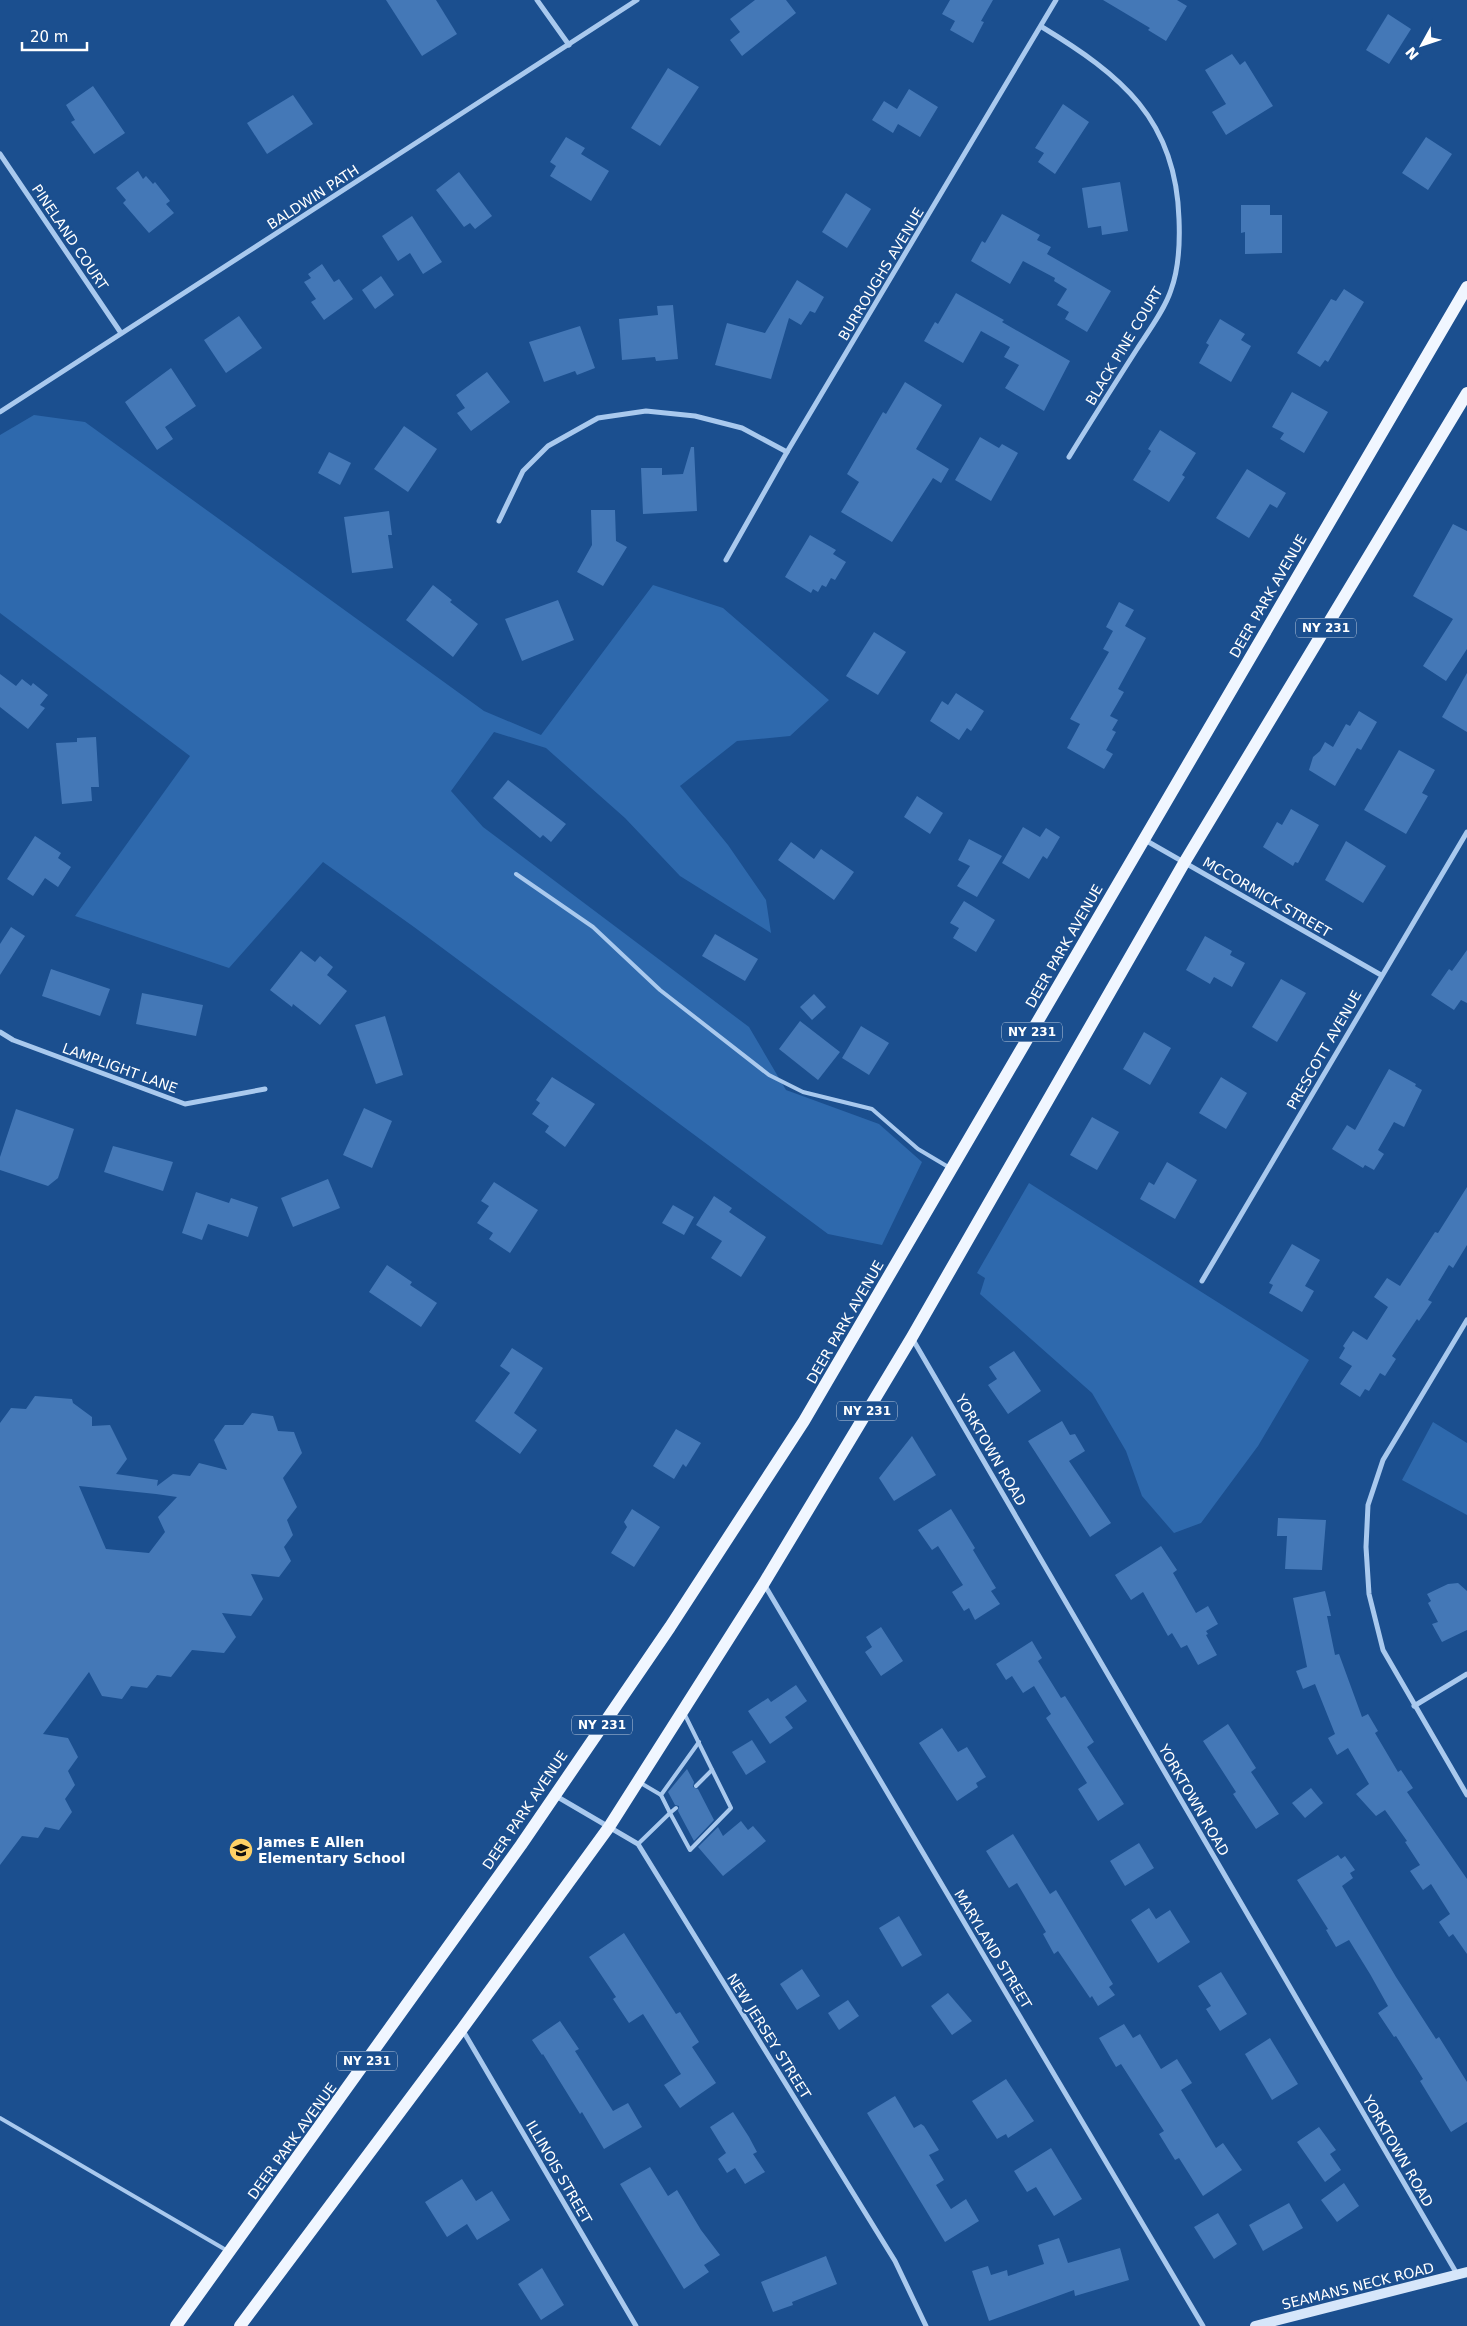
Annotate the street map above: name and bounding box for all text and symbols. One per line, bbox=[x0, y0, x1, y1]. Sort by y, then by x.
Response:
scale bar bbox=[22, 20, 88, 52]
north arrow bbox=[1397, 20, 1447, 70]
text: 20 m bbox=[30, 28, 68, 46]
text: N bbox=[1402, 44, 1422, 63]
street label: BALDWIN PATH bbox=[264, 161, 362, 233]
street label: PINELAND COURT bbox=[29, 181, 111, 293]
street label: BURROUGHS AVENUE bbox=[835, 205, 927, 343]
street label: BLACK PINE COURT bbox=[1082, 284, 1166, 408]
street label: DEER PARK AVENUE bbox=[1226, 531, 1310, 661]
road number: NY 231 bbox=[1296, 618, 1356, 638]
street label: MCCORMICK STREET bbox=[1200, 854, 1334, 941]
street label: DEER PARK AVENUE bbox=[1022, 881, 1106, 1011]
street label: PRESCOTT AVENUE bbox=[1283, 988, 1365, 1112]
road number: NY 231 bbox=[1002, 1022, 1062, 1042]
street label: LAMPLIGHT LANE bbox=[60, 1040, 180, 1096]
street label: DEER PARK AVENUE bbox=[803, 1257, 887, 1387]
street label: YORKTOWN ROAD bbox=[952, 1391, 1029, 1508]
road number: NY 231 bbox=[837, 1402, 897, 1420]
road number: NY 231 bbox=[572, 1716, 632, 1734]
street label: YORKTOWN ROAD bbox=[1155, 1741, 1232, 1858]
street label: DEER PARK AVENUE bbox=[479, 1748, 571, 1872]
place label: James E Allen Elementary School bbox=[257, 1834, 405, 1866]
school or university icon: James E Allen Elementary School bbox=[228, 1837, 254, 1863]
street label: MARYLAND STREET bbox=[951, 1887, 1035, 2012]
street label: NEW JERSEY STREET bbox=[724, 1971, 814, 2102]
road number: NY 231 bbox=[337, 2052, 397, 2070]
street label: DEER PARK AVENUE bbox=[244, 2080, 340, 2202]
street label: YORKTOWN ROAD bbox=[1359, 2092, 1436, 2209]
street label: ILLINOIS STREET bbox=[523, 2118, 595, 2227]
street label: SEAMANS NECK ROAD bbox=[1280, 2259, 1436, 2313]

